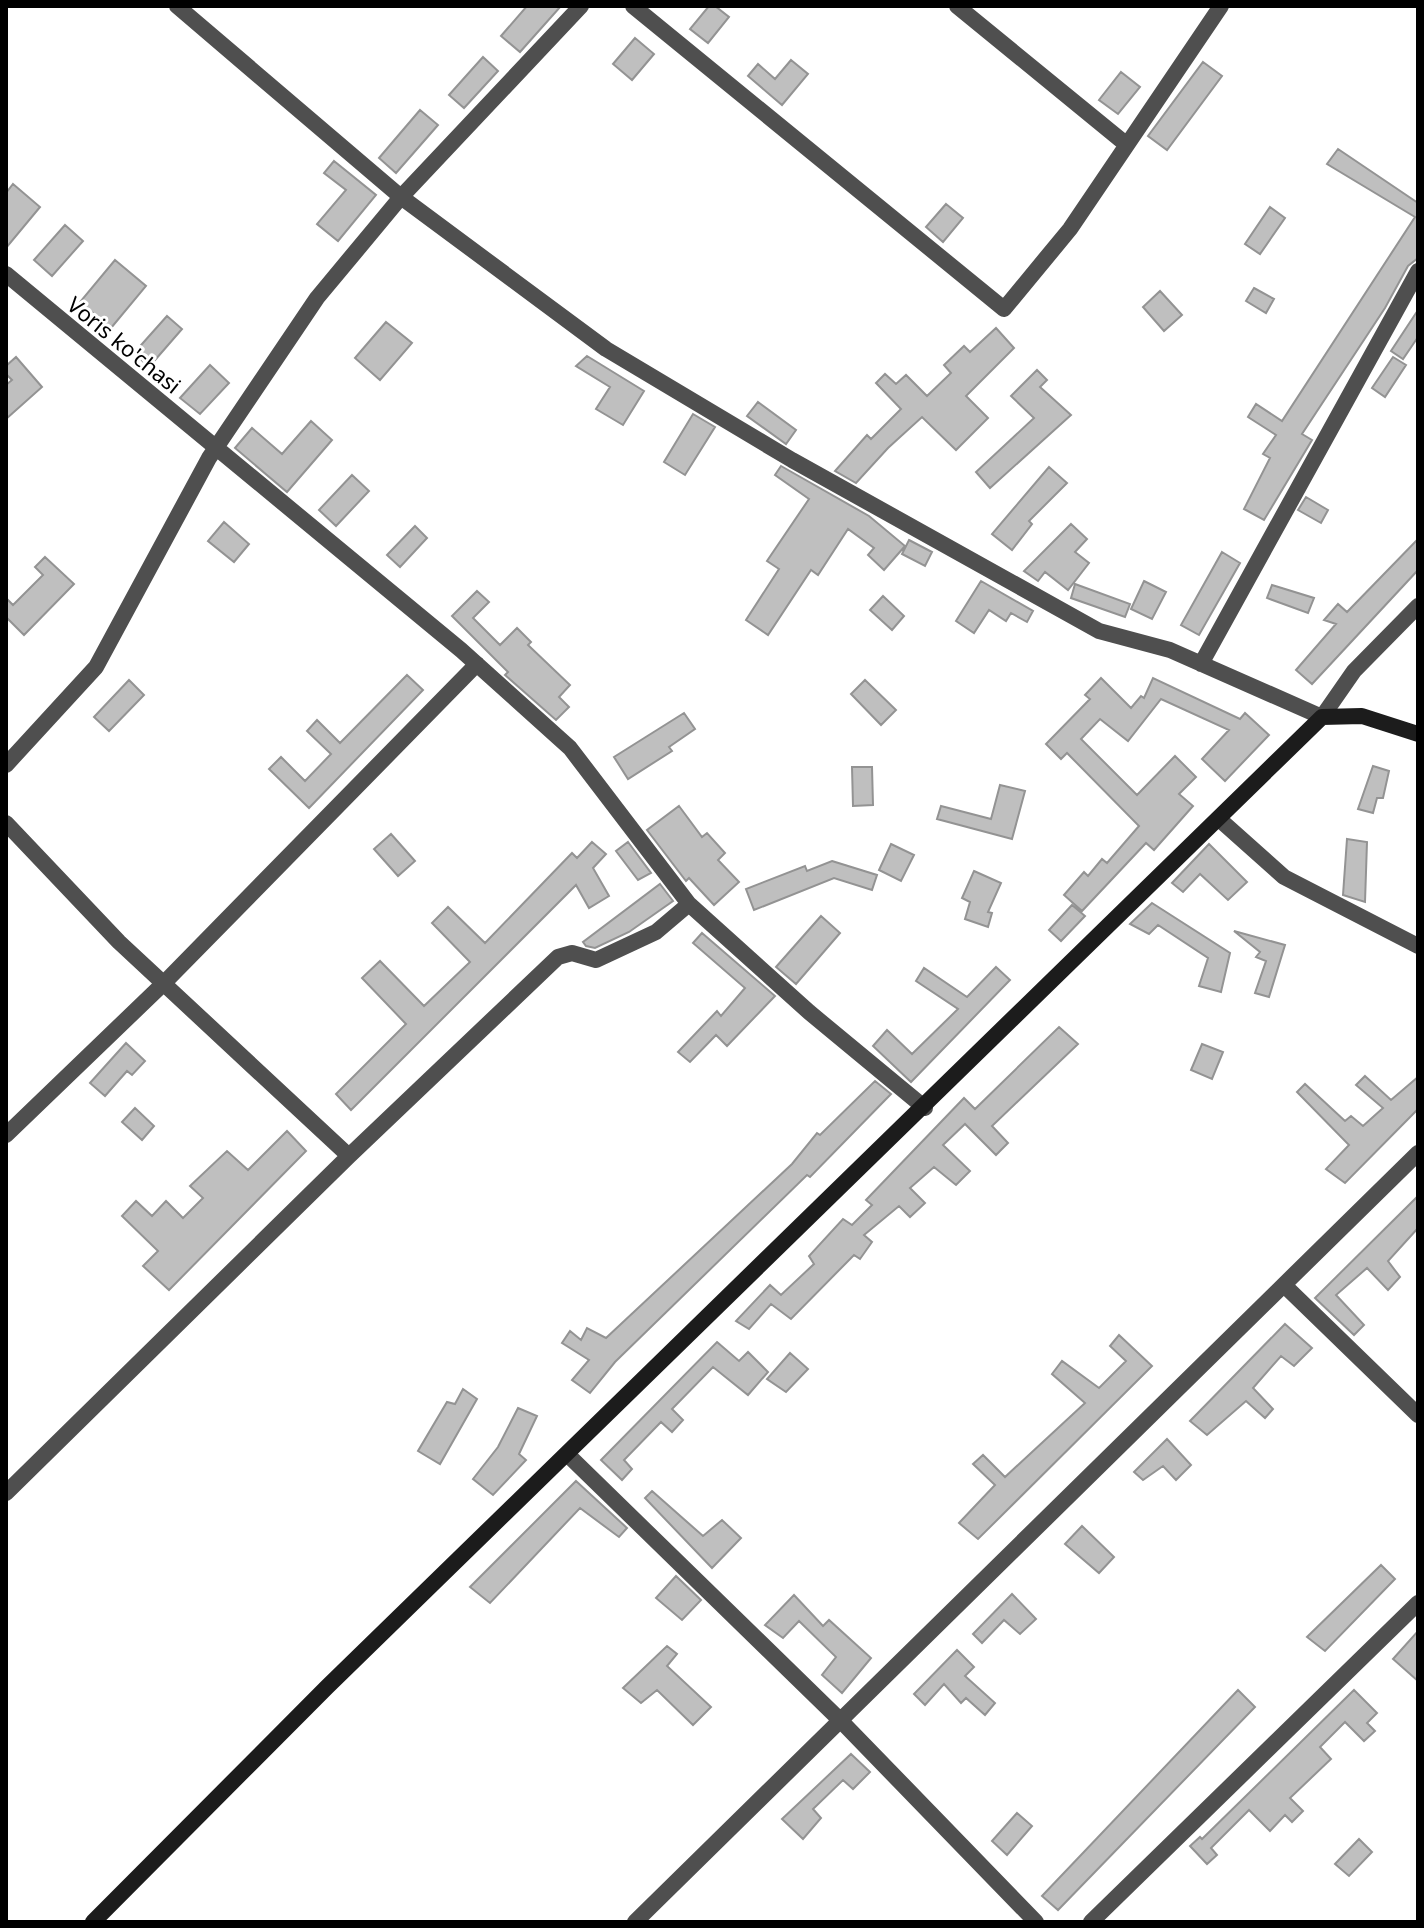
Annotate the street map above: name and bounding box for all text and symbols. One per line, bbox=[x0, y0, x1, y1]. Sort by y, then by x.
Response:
street label: Voris ko'chasi bbox=[61, 289, 188, 399]

